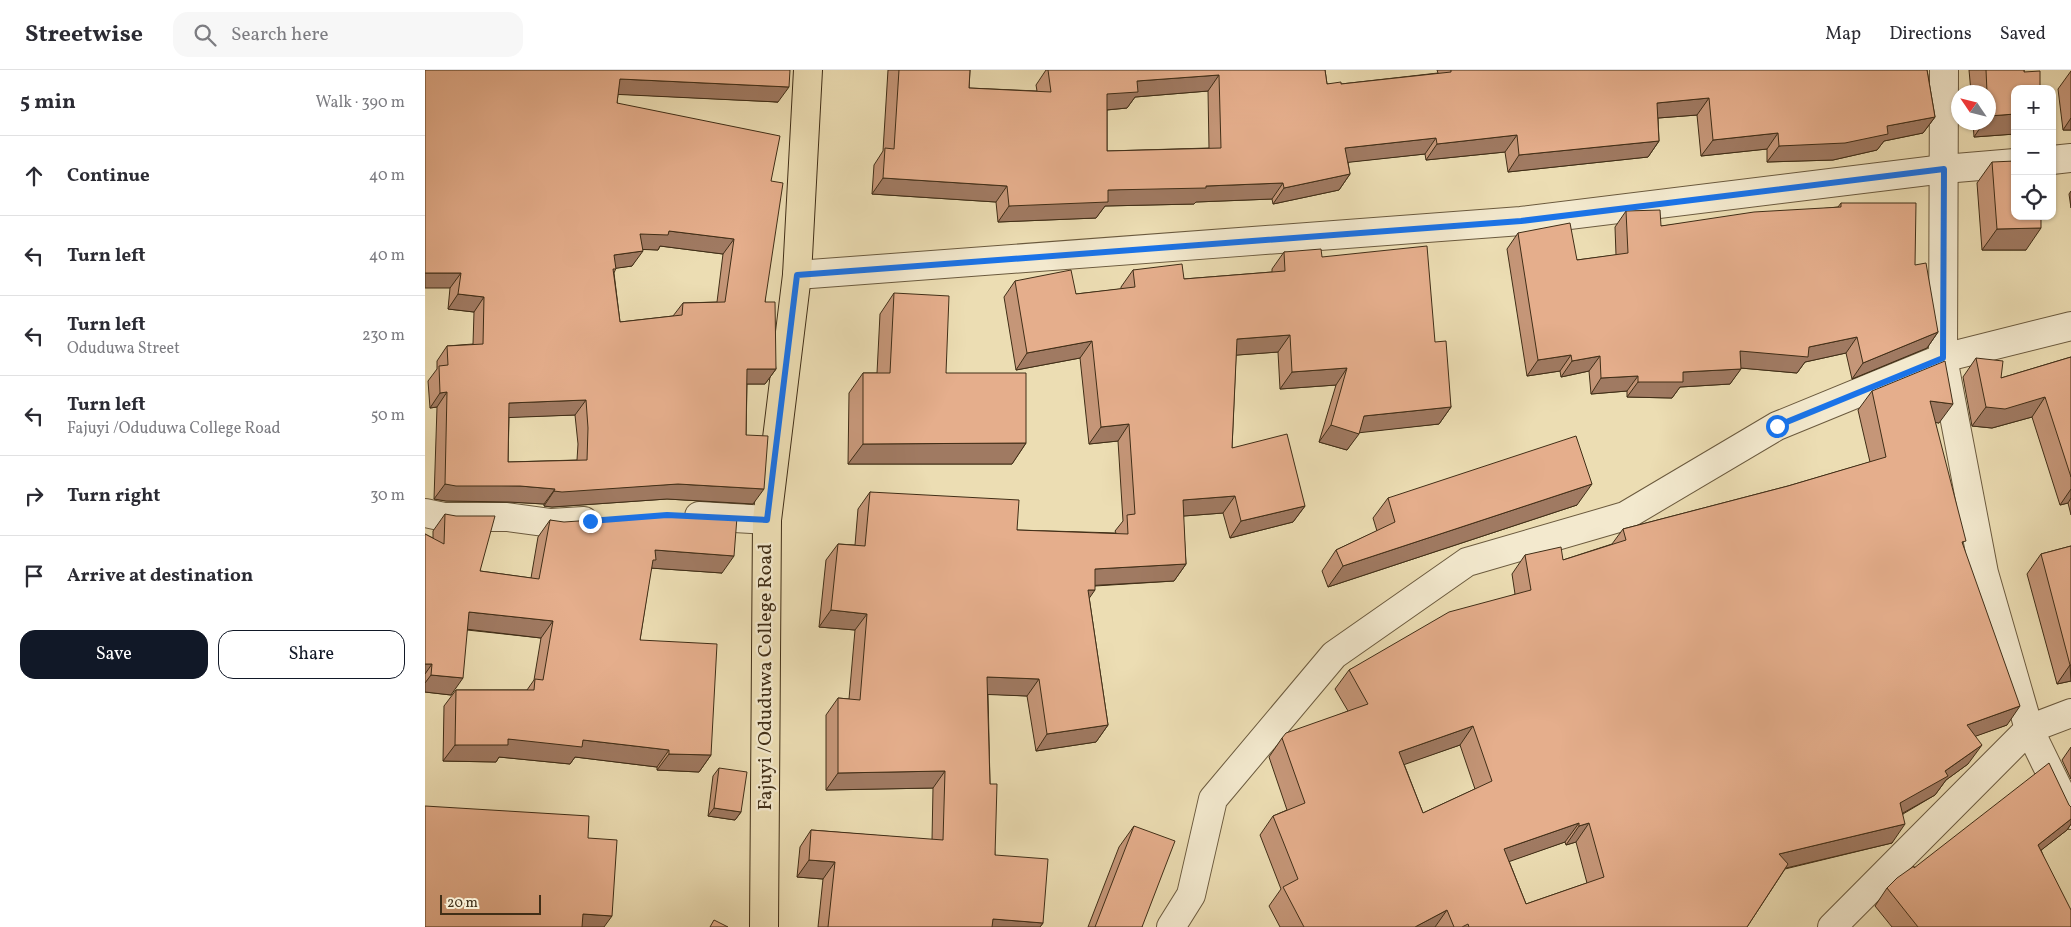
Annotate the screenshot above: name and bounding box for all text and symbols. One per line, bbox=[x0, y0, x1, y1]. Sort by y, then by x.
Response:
search box bbox=[173, 12, 523, 57]
text: Streetwise bbox=[25, 18, 143, 52]
icon: search bbox=[191, 21, 219, 49]
text: Search here bbox=[231, 22, 328, 48]
text: Map bbox=[1825, 22, 1861, 47]
text: Directions bbox=[1889, 22, 1972, 47]
text: Saved bbox=[2000, 22, 2046, 47]
north arrow bbox=[1951, 85, 1996, 130]
map controls bbox=[2011, 85, 2056, 220]
button: + bbox=[2011, 85, 2056, 130]
text: 5 min bbox=[20, 88, 76, 117]
text: Walk · 390 m bbox=[316, 92, 405, 114]
button: − bbox=[2011, 130, 2056, 175]
icon: ahead bbox=[20, 162, 48, 190]
text: Continue bbox=[67, 163, 150, 189]
text: 40 m bbox=[369, 165, 405, 187]
button: locate bbox=[2011, 175, 2056, 220]
icon: left bbox=[20, 242, 48, 270]
text: Turn left bbox=[67, 243, 146, 269]
text: 40 m bbox=[369, 245, 405, 267]
text: Turn left bbox=[67, 312, 146, 338]
icon: left bbox=[20, 322, 48, 350]
text: 230 m bbox=[362, 325, 405, 347]
text: Oduduwa Street bbox=[67, 338, 180, 360]
text: Turn left bbox=[67, 392, 146, 418]
icon: left bbox=[20, 402, 48, 430]
text: 50 m bbox=[371, 405, 405, 427]
route start bbox=[1766, 415, 1789, 438]
text: Fajuyi /Oduduwa College Road bbox=[67, 418, 281, 440]
icon: right bbox=[20, 482, 48, 510]
text: Turn right bbox=[67, 483, 160, 509]
text: 30 m bbox=[370, 485, 405, 507]
route end bbox=[579, 510, 602, 533]
street label: Fajuyi /Oduduwa College Road bbox=[752, 543, 780, 811]
icon: arrive bbox=[20, 562, 48, 590]
text: Arrive at destination bbox=[67, 563, 253, 589]
button: Save bbox=[20, 630, 208, 679]
button: Share bbox=[218, 630, 405, 679]
scale bar bbox=[440, 892, 541, 915]
text: 20 m bbox=[447, 894, 478, 913]

